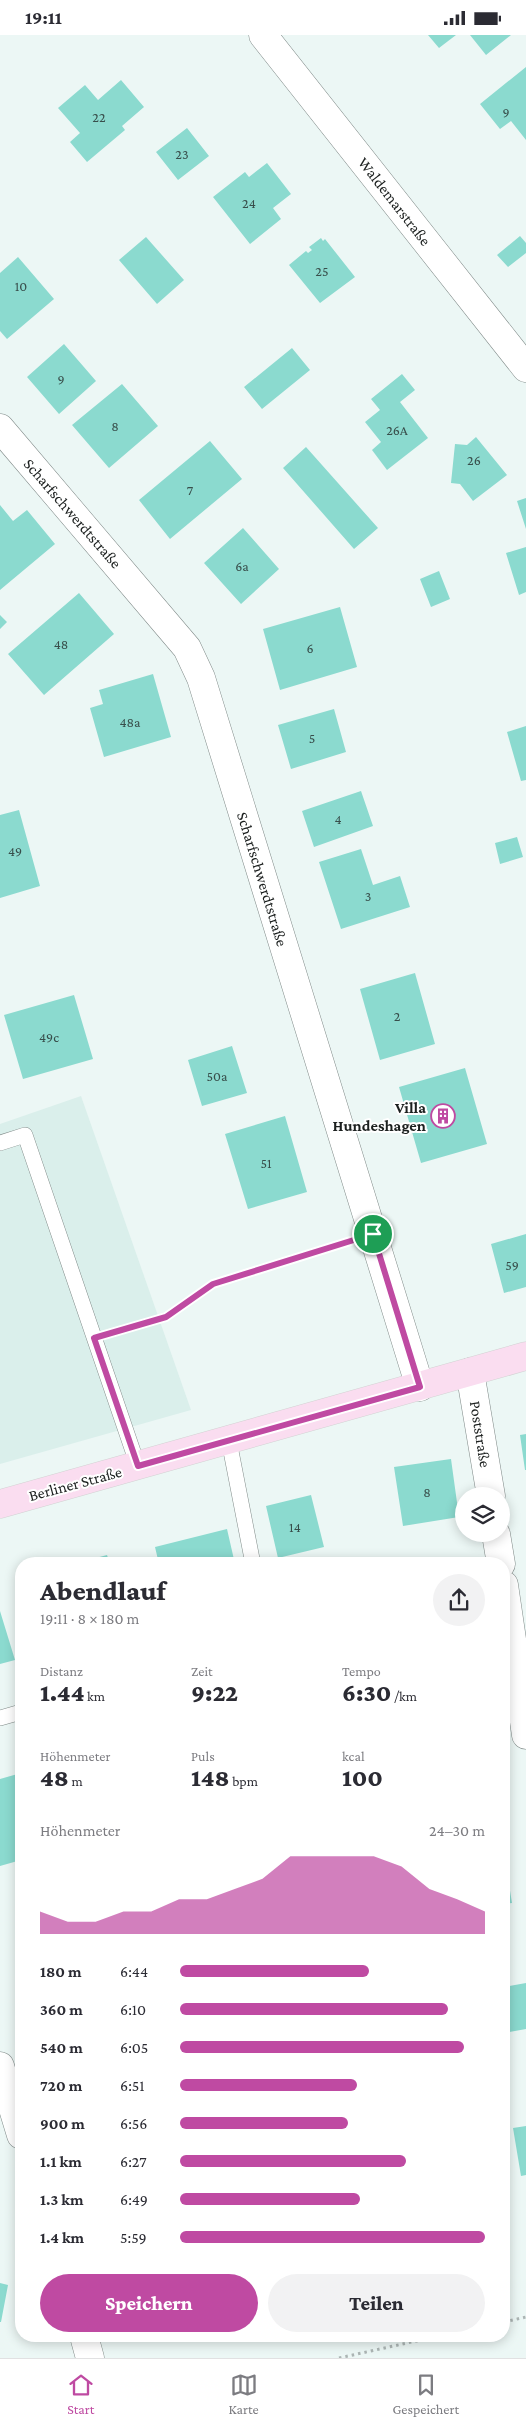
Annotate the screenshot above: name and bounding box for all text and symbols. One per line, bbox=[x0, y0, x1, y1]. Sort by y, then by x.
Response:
text: 19:11 bbox=[25, 7, 62, 28]
house number: 9 bbox=[502, 104, 510, 120]
house number: 22 bbox=[92, 109, 106, 125]
house number: 23 bbox=[175, 146, 189, 162]
street label: Waldemarstraße bbox=[355, 154, 434, 249]
house number: 24 bbox=[242, 195, 256, 211]
house number: 25 bbox=[315, 263, 329, 279]
house number: 10 bbox=[15, 278, 27, 294]
house number: 9 bbox=[57, 371, 65, 387]
house number: 8 bbox=[111, 418, 119, 434]
house number: 26A bbox=[386, 422, 408, 438]
house number: 26 bbox=[467, 452, 481, 468]
street label: Scharfschwerdtstraße bbox=[20, 455, 125, 572]
house number: 7 bbox=[187, 482, 194, 498]
house number: 6a bbox=[235, 558, 249, 574]
house number: 48 bbox=[54, 636, 68, 652]
house number: 6 bbox=[306, 640, 314, 656]
house number: 48a bbox=[119, 714, 141, 730]
house number: 5 bbox=[309, 730, 315, 746]
street label: Scharfschwerdtstraße bbox=[234, 810, 291, 948]
house number: 4 bbox=[334, 811, 342, 827]
house number: 49 bbox=[8, 843, 22, 859]
house number: 3 bbox=[365, 888, 371, 904]
house number: 2 bbox=[394, 1008, 401, 1024]
house number: 49c bbox=[39, 1029, 59, 1045]
house number: 50a bbox=[207, 1068, 228, 1084]
place label: Villa Hundeshagen bbox=[332, 1099, 426, 1134]
building icon: Villa Hundeshagen bbox=[430, 1103, 456, 1129]
house number: 51 bbox=[260, 1155, 272, 1171]
pin bbox=[352, 1213, 394, 1255]
icon: arrive bbox=[359, 1220, 387, 1248]
house number: 59 bbox=[505, 1257, 519, 1273]
street label: Poststraße bbox=[467, 1399, 494, 1469]
street label: Berliner Straße bbox=[27, 1463, 123, 1504]
house number: 8 bbox=[423, 1484, 431, 1500]
map controls bbox=[455, 1487, 510, 1542]
button: layers bbox=[455, 1487, 510, 1542]
house number: 14 bbox=[289, 1519, 301, 1535]
button: share bbox=[433, 1574, 485, 1626]
text: Abendlauf bbox=[40, 1575, 166, 1606]
text: 19:11 · 8 × 180 m bbox=[40, 1610, 139, 1627]
text: Distanz bbox=[40, 1663, 83, 1679]
text: Zeit bbox=[191, 1663, 213, 1679]
text: Tempo bbox=[342, 1663, 381, 1679]
text: 1.44 bbox=[40, 1679, 84, 1706]
text: 9:22 bbox=[191, 1679, 238, 1706]
text: 6:30 bbox=[342, 1679, 391, 1706]
text: km bbox=[84, 1688, 105, 1704]
text: /km bbox=[391, 1688, 417, 1704]
text: Höhenmeter bbox=[40, 1748, 110, 1764]
text: Puls bbox=[191, 1748, 215, 1764]
text: kcal bbox=[342, 1748, 365, 1764]
text: 48 bbox=[40, 1764, 69, 1791]
text: 148 bbox=[191, 1764, 230, 1791]
text: 100 bbox=[342, 1764, 383, 1791]
text: m bbox=[69, 1773, 83, 1789]
text: bpm bbox=[230, 1773, 258, 1789]
text: Höhenmeter bbox=[40, 1822, 120, 1839]
text: 24–30 m bbox=[429, 1822, 485, 1839]
text: 180 m bbox=[40, 1963, 82, 1980]
text: 6:44 bbox=[120, 1963, 148, 1980]
text: 360 m bbox=[40, 2001, 83, 2018]
text: 6:10 bbox=[120, 2001, 146, 2018]
text: 540 m bbox=[40, 2039, 83, 2056]
text: 6:05 bbox=[120, 2039, 148, 2056]
text: 720 m bbox=[40, 2077, 82, 2094]
text: 6:51 bbox=[120, 2077, 145, 2094]
text: 900 m bbox=[40, 2115, 85, 2132]
text: 6:56 bbox=[120, 2115, 147, 2132]
text: 1.1 km bbox=[40, 2153, 82, 2170]
text: 6:27 bbox=[120, 2153, 147, 2170]
text: 1.3 km bbox=[40, 2191, 84, 2208]
text: 6:49 bbox=[120, 2191, 148, 2208]
text: 1.4 km bbox=[40, 2229, 84, 2246]
text: 5:59 bbox=[120, 2229, 147, 2246]
button: Speichern bbox=[40, 2274, 258, 2332]
button: Teilen bbox=[268, 2274, 485, 2332]
tab: Start bbox=[67, 2371, 95, 2417]
tab: Karte bbox=[229, 2371, 259, 2417]
tab: Gespeichert bbox=[392, 2371, 459, 2417]

